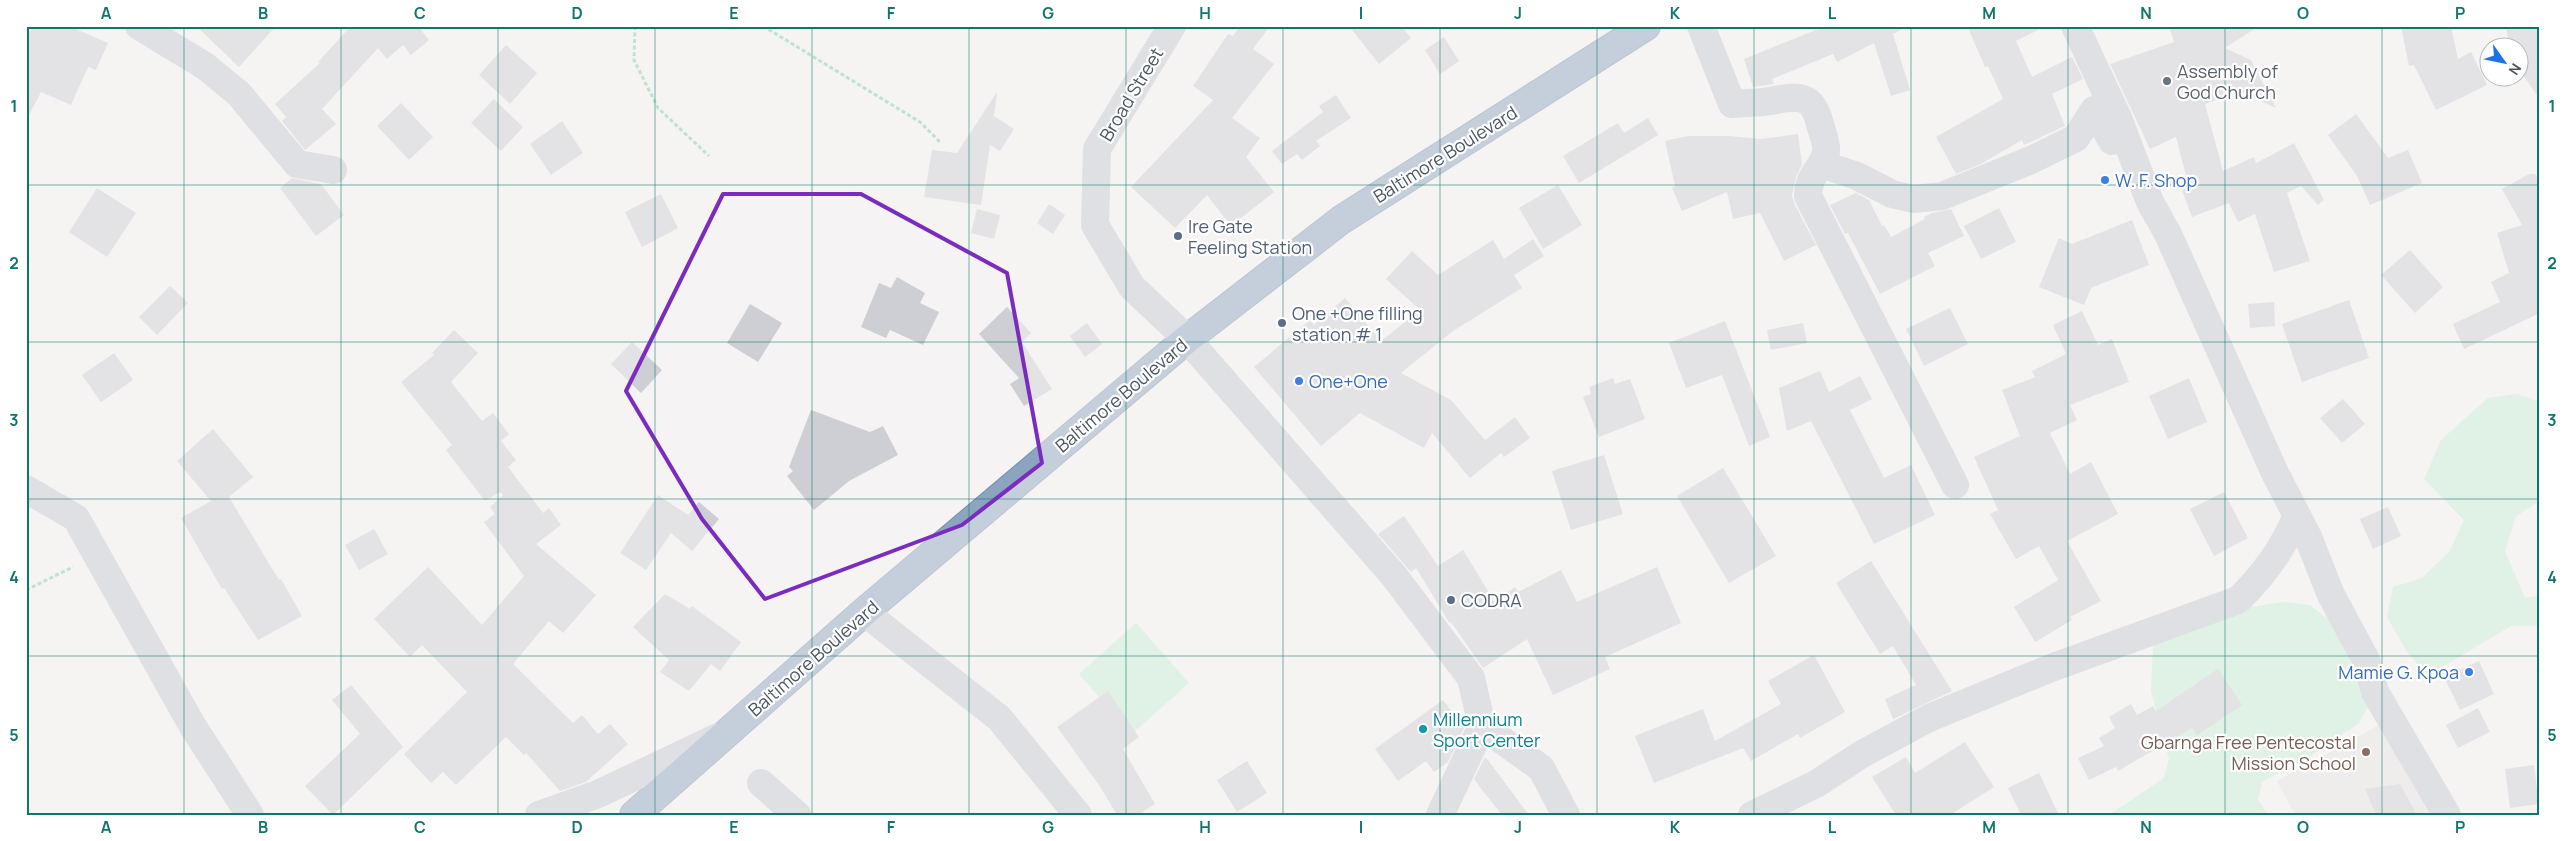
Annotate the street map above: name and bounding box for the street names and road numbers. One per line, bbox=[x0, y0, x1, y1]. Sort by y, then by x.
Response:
street label: Broad Street bbox=[1094, 43, 1168, 145]
street label: Baltimore Boulevard bbox=[1369, 100, 1521, 208]
street label: Baltimore Boulevard bbox=[1050, 333, 1192, 457]
street label: Baltimore Boulevard bbox=[743, 595, 883, 721]

